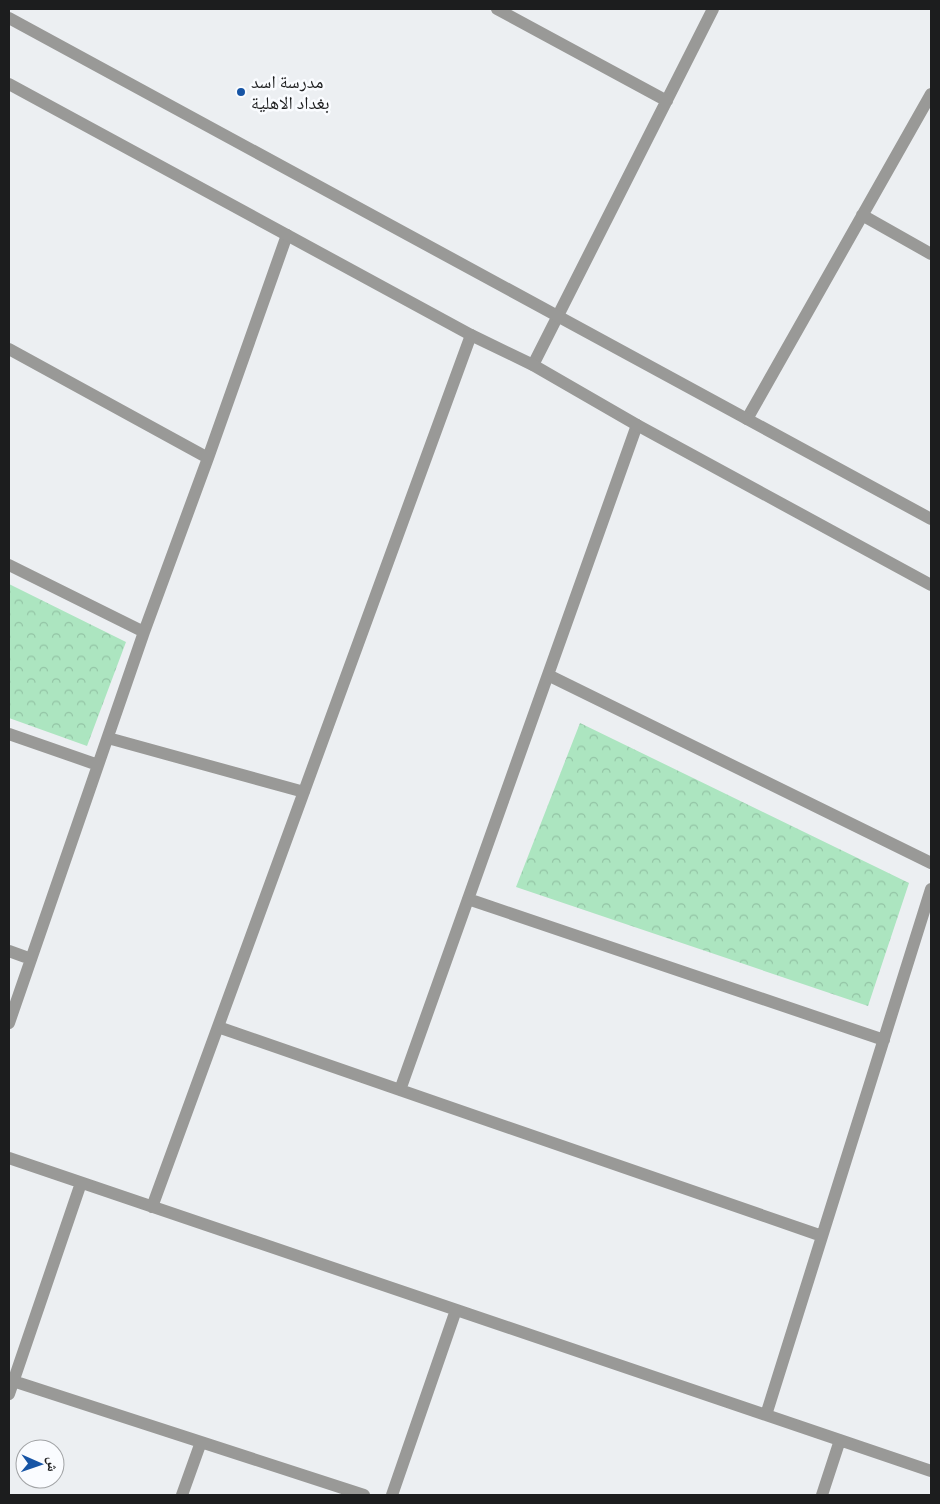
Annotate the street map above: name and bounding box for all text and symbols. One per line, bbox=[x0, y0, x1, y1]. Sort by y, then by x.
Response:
place label: مدرسة اسد بغداد الاهلية bbox=[251, 71, 330, 114]
marker: مدرسة اسد بغداد الاهلية bbox=[235, 86, 247, 98]
north arrow bbox=[15, 1439, 65, 1489]
text: ش bbox=[44, 1457, 62, 1472]

